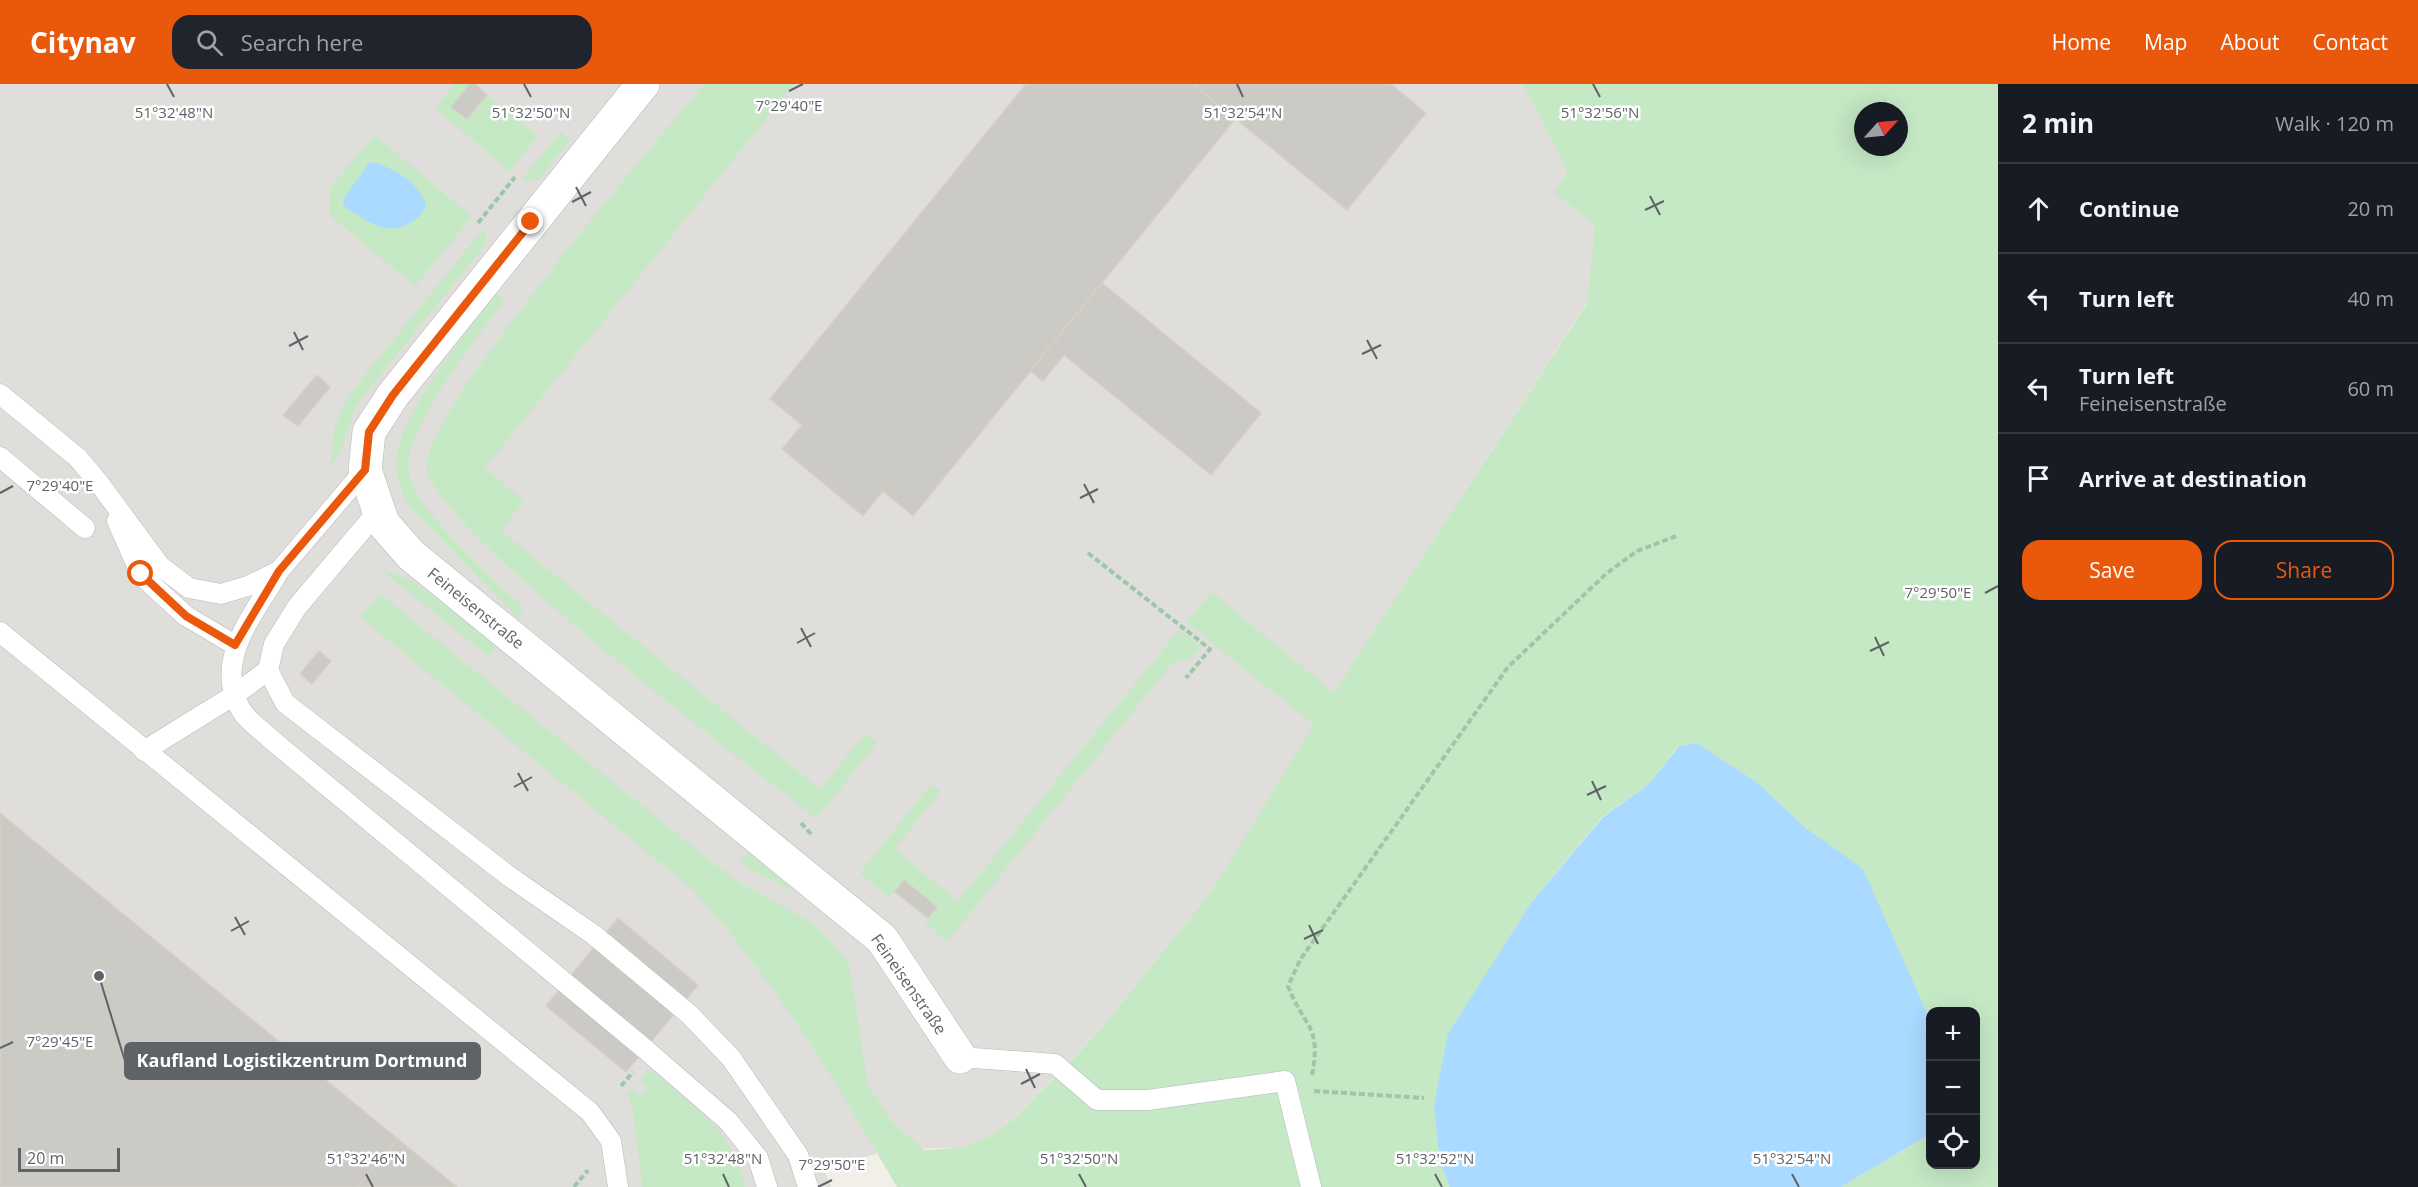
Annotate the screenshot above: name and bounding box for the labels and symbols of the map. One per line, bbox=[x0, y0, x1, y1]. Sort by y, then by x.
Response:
text: 7°29'40"E bbox=[756, 95, 822, 115]
text: 51°32'48"N bbox=[135, 102, 213, 122]
text: 51°32'50"N bbox=[492, 102, 570, 122]
text: 51°32'54"N bbox=[1204, 102, 1282, 122]
text: 51°32'56"N bbox=[1561, 102, 1639, 122]
north arrow bbox=[1854, 102, 1908, 156]
route end bbox=[517, 208, 543, 234]
text: 7°29'40"E bbox=[27, 475, 93, 495]
route start bbox=[127, 560, 153, 586]
street label: Feineisenstraße bbox=[423, 562, 529, 654]
text: 7°29'50"E bbox=[1905, 582, 1971, 602]
street label: Feineisenstraße bbox=[866, 929, 952, 1039]
text: 7°29'45"E bbox=[27, 1031, 93, 1051]
callout: Kaufland Logistikzentrum Dortmund bbox=[125, 1043, 480, 1079]
text: Kaufland Logistikzentrum Dortmund bbox=[137, 1048, 467, 1072]
scale bar bbox=[18, 1145, 120, 1172]
text: 51°32'46"N bbox=[327, 1148, 405, 1168]
text: 51°32'48"N bbox=[684, 1148, 762, 1168]
text: 51°32'50"N bbox=[1040, 1148, 1118, 1168]
text: 51°32'52"N bbox=[1396, 1148, 1474, 1168]
text: 51°32'54"N bbox=[1753, 1148, 1831, 1168]
text: 7°29'50"E bbox=[799, 1154, 865, 1174]

